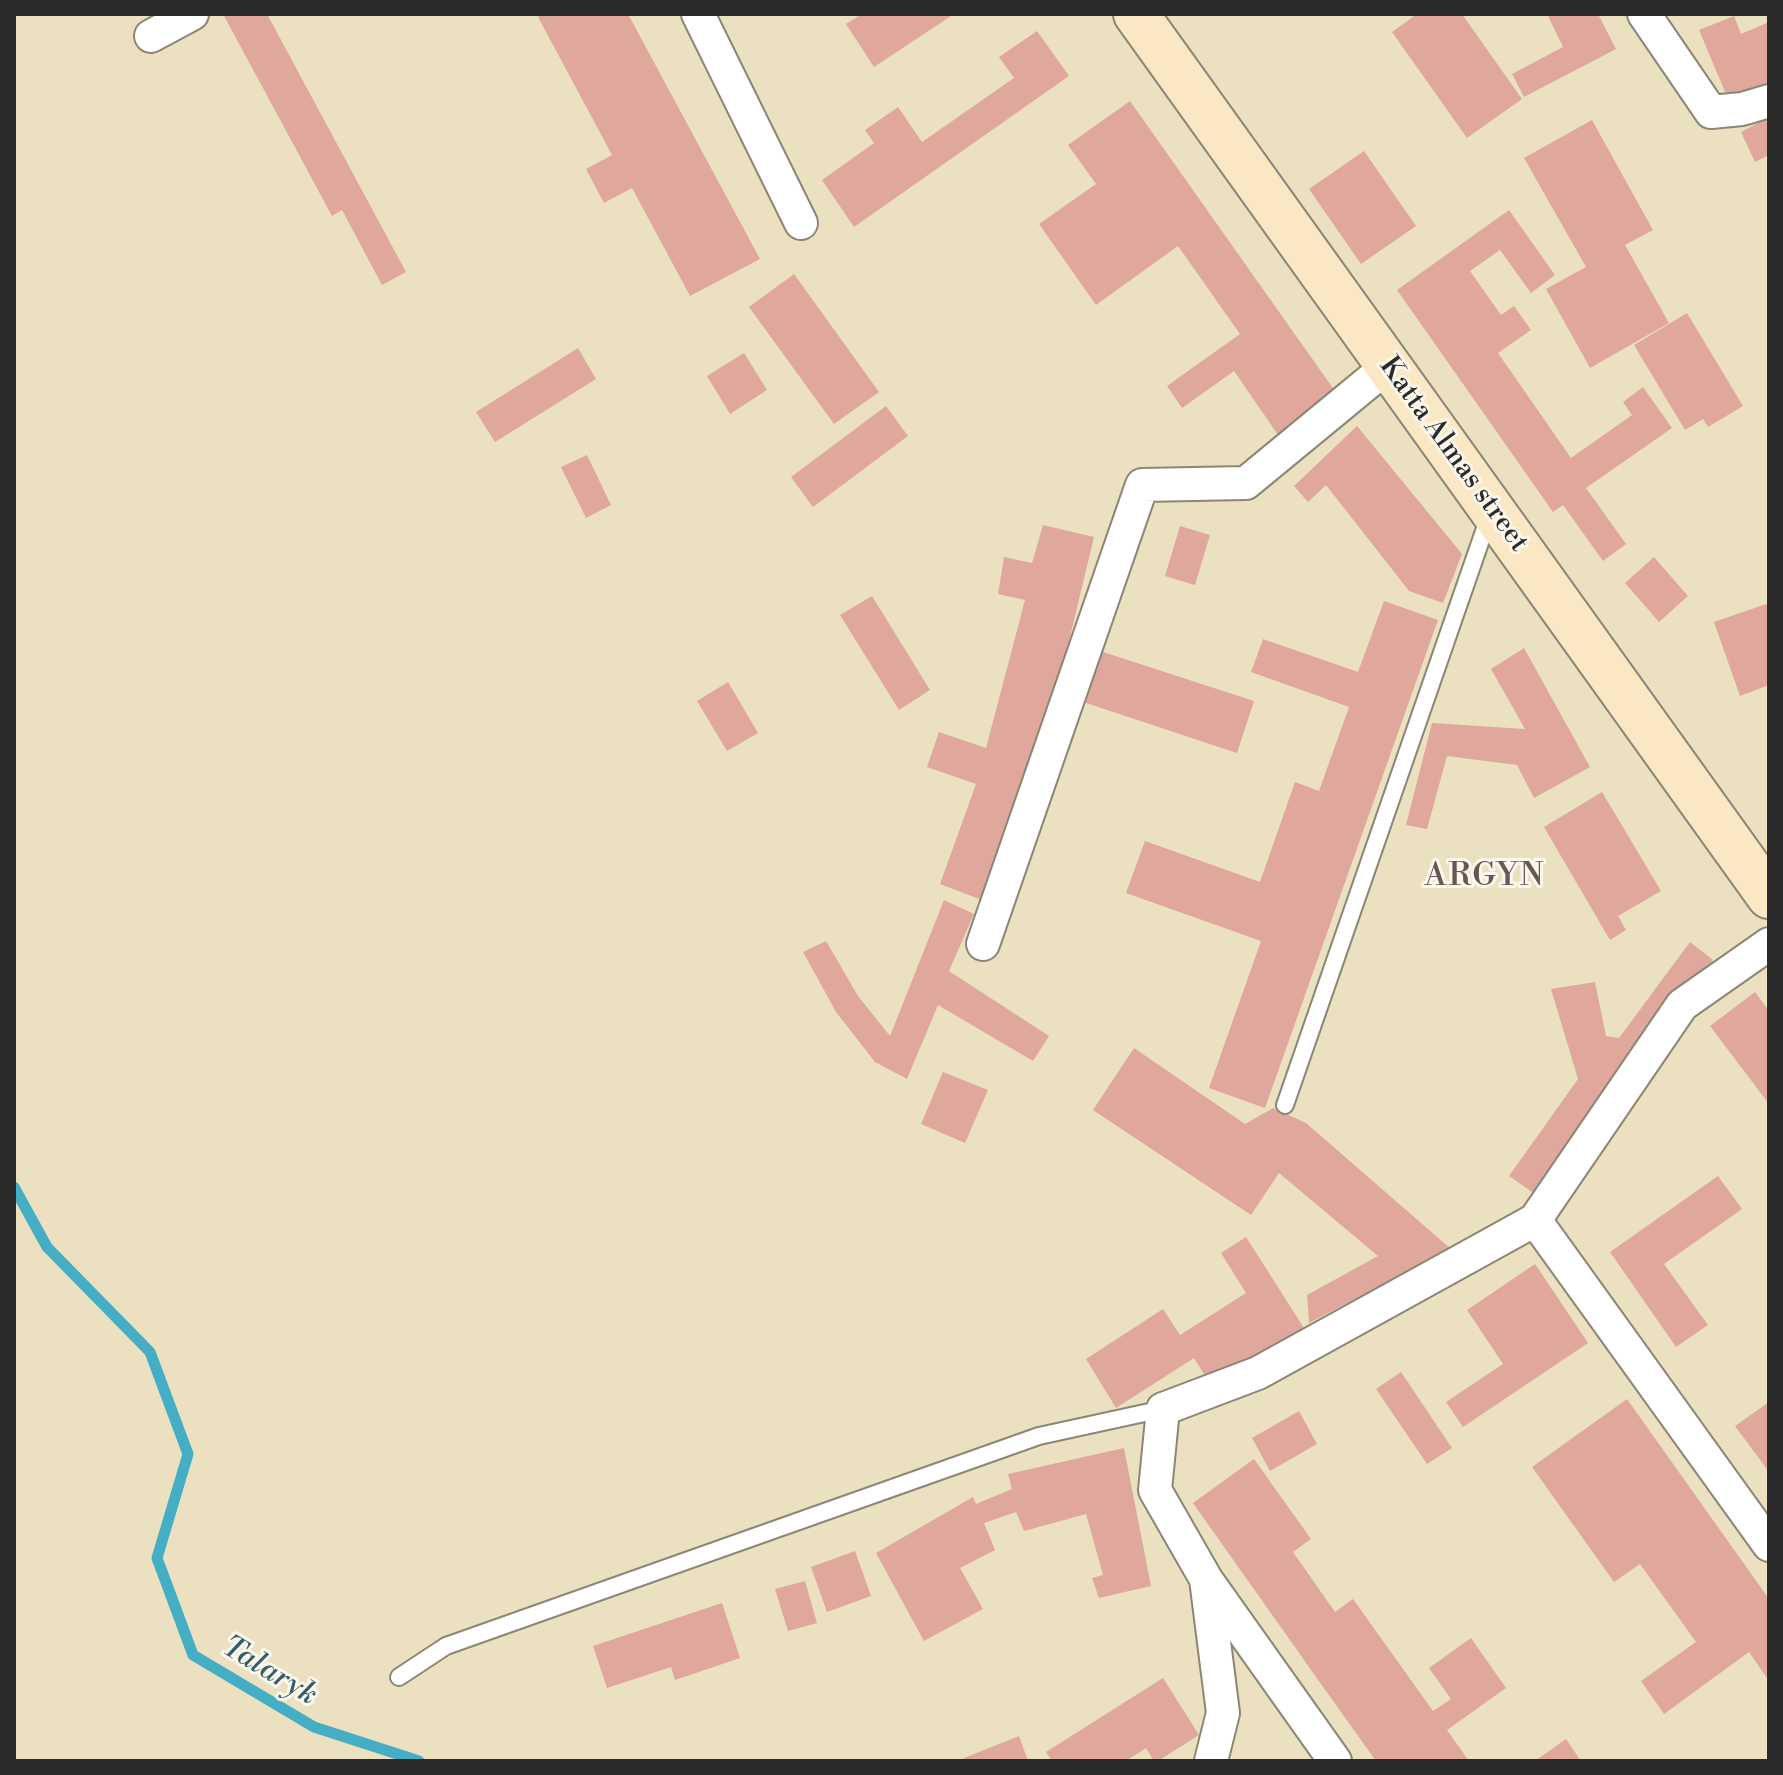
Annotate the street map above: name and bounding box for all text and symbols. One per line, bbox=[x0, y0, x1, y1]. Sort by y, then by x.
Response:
street label: Katta Almas street bbox=[1371, 351, 1535, 559]
district label: ARGYN bbox=[1425, 858, 1545, 896]
water label: Talaryk bbox=[215, 1630, 323, 1714]

